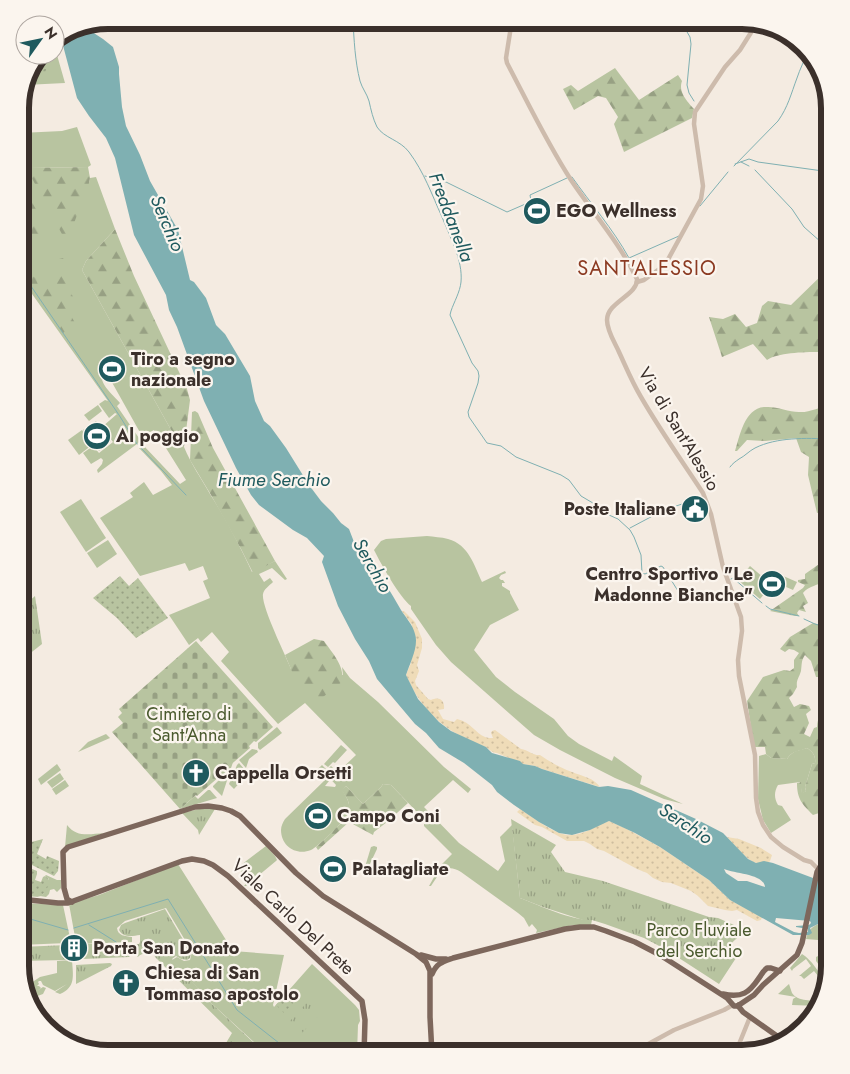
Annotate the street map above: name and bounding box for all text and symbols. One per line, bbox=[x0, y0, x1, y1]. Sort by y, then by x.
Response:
north arrow bbox=[15, 15, 65, 65]
text: N bbox=[39, 23, 62, 43]
water label: Freddanella bbox=[422, 168, 481, 266]
water label: Serchio bbox=[144, 191, 191, 256]
sports icon: EGO Wellness bbox=[522, 196, 552, 226]
place label: EGO Wellness bbox=[556, 198, 677, 224]
district label: SANT'ALESSIO bbox=[577, 254, 717, 283]
place label: Tiro a segno nazionale bbox=[131, 346, 235, 393]
sports icon: Tiro a segno nazionale bbox=[97, 354, 127, 384]
street label: Via di Sant'Alessio bbox=[632, 362, 726, 496]
sports icon: Al poggio bbox=[82, 421, 112, 451]
place label: Al poggio bbox=[115, 423, 199, 449]
water label: Fiume Serchio bbox=[218, 466, 330, 493]
public building icon: Poste Italiane bbox=[680, 494, 710, 524]
place label: Poste Italiane bbox=[564, 496, 676, 522]
water label: Serchio bbox=[346, 533, 399, 598]
place label: Centro Sportivo "Le Madonne Bianche" bbox=[585, 561, 753, 608]
sports icon: Centro Sportivo "Le Madonne Bianche" bbox=[757, 569, 787, 599]
park label: Cimitero di Sant'Anna bbox=[146, 701, 232, 748]
church icon: Cappella Orsetti bbox=[181, 758, 211, 788]
place label: Cappella Orsetti bbox=[215, 760, 352, 786]
water label: Serchio bbox=[654, 796, 718, 851]
sports icon: Campo Coni bbox=[303, 801, 333, 831]
place label: Campo Coni bbox=[337, 803, 440, 829]
street label: Viale Carlo Del Prete bbox=[226, 853, 360, 981]
sports icon: Palatagliate bbox=[318, 854, 348, 884]
place label: Palatagliate bbox=[352, 856, 449, 882]
park label: Parco Fluviale del Serchio bbox=[647, 917, 751, 964]
building icon: Porta San Donato bbox=[59, 933, 89, 963]
place label: Porta San Donato bbox=[93, 935, 240, 961]
place label: Chiesa di San Tommaso apostolo bbox=[145, 960, 299, 1007]
church icon: Chiesa di San Tommaso apostolo bbox=[111, 968, 141, 998]

